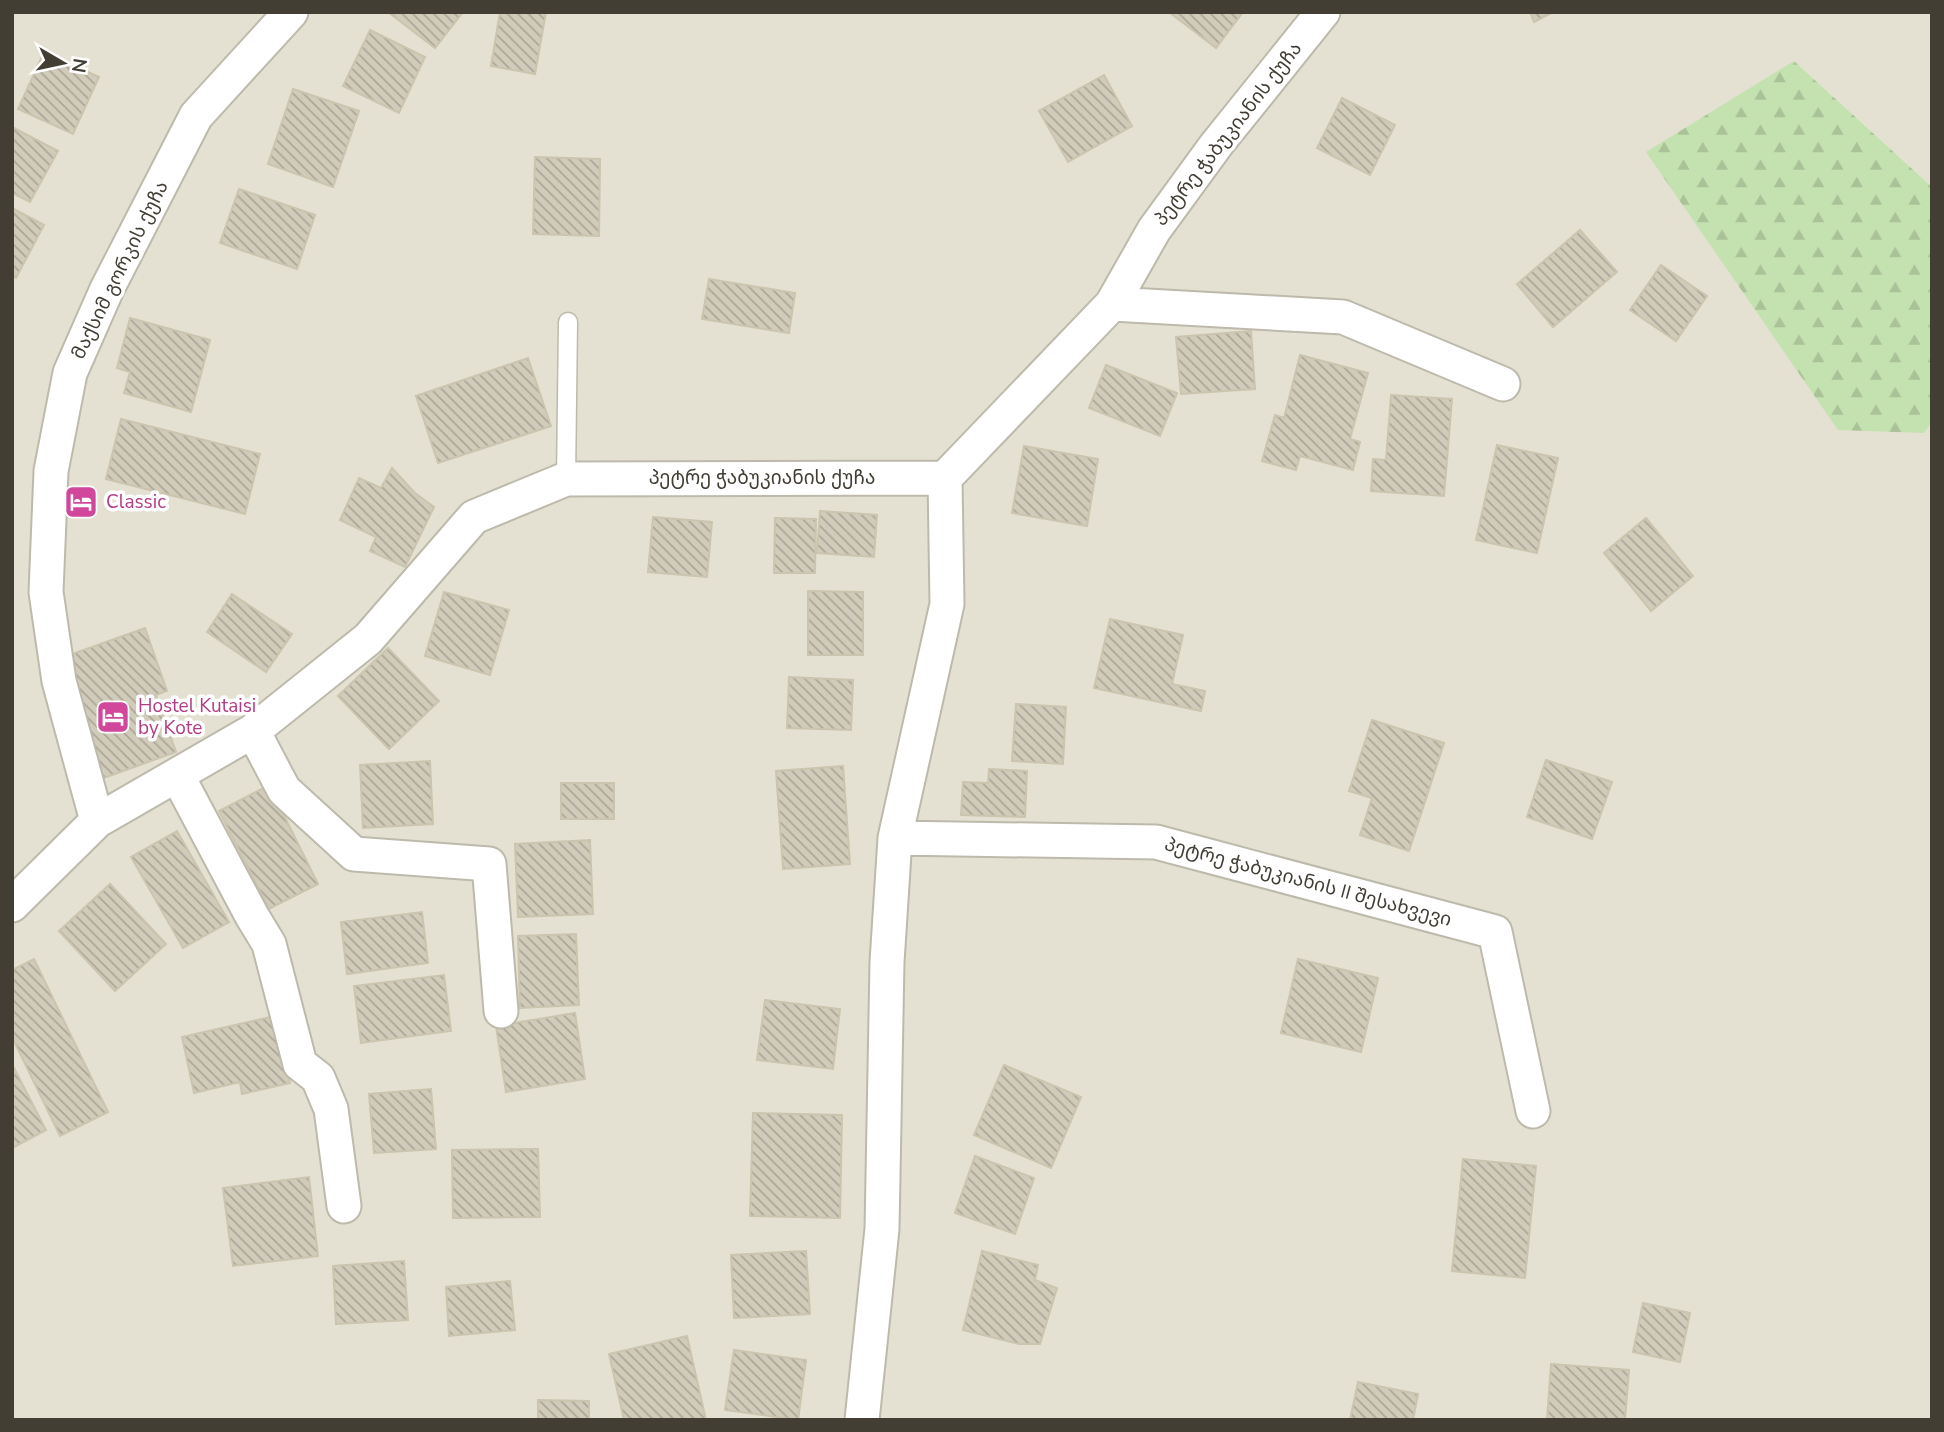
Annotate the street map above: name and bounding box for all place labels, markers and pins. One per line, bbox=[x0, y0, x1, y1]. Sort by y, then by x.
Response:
hotel icon: Classic bbox=[62, 483, 100, 521]
place label: Classic bbox=[106, 489, 166, 515]
place label: Hostel Kutaisi by Kote bbox=[138, 693, 256, 741]
hotel icon: Hostel Kutaisi by Kote bbox=[94, 698, 132, 736]

